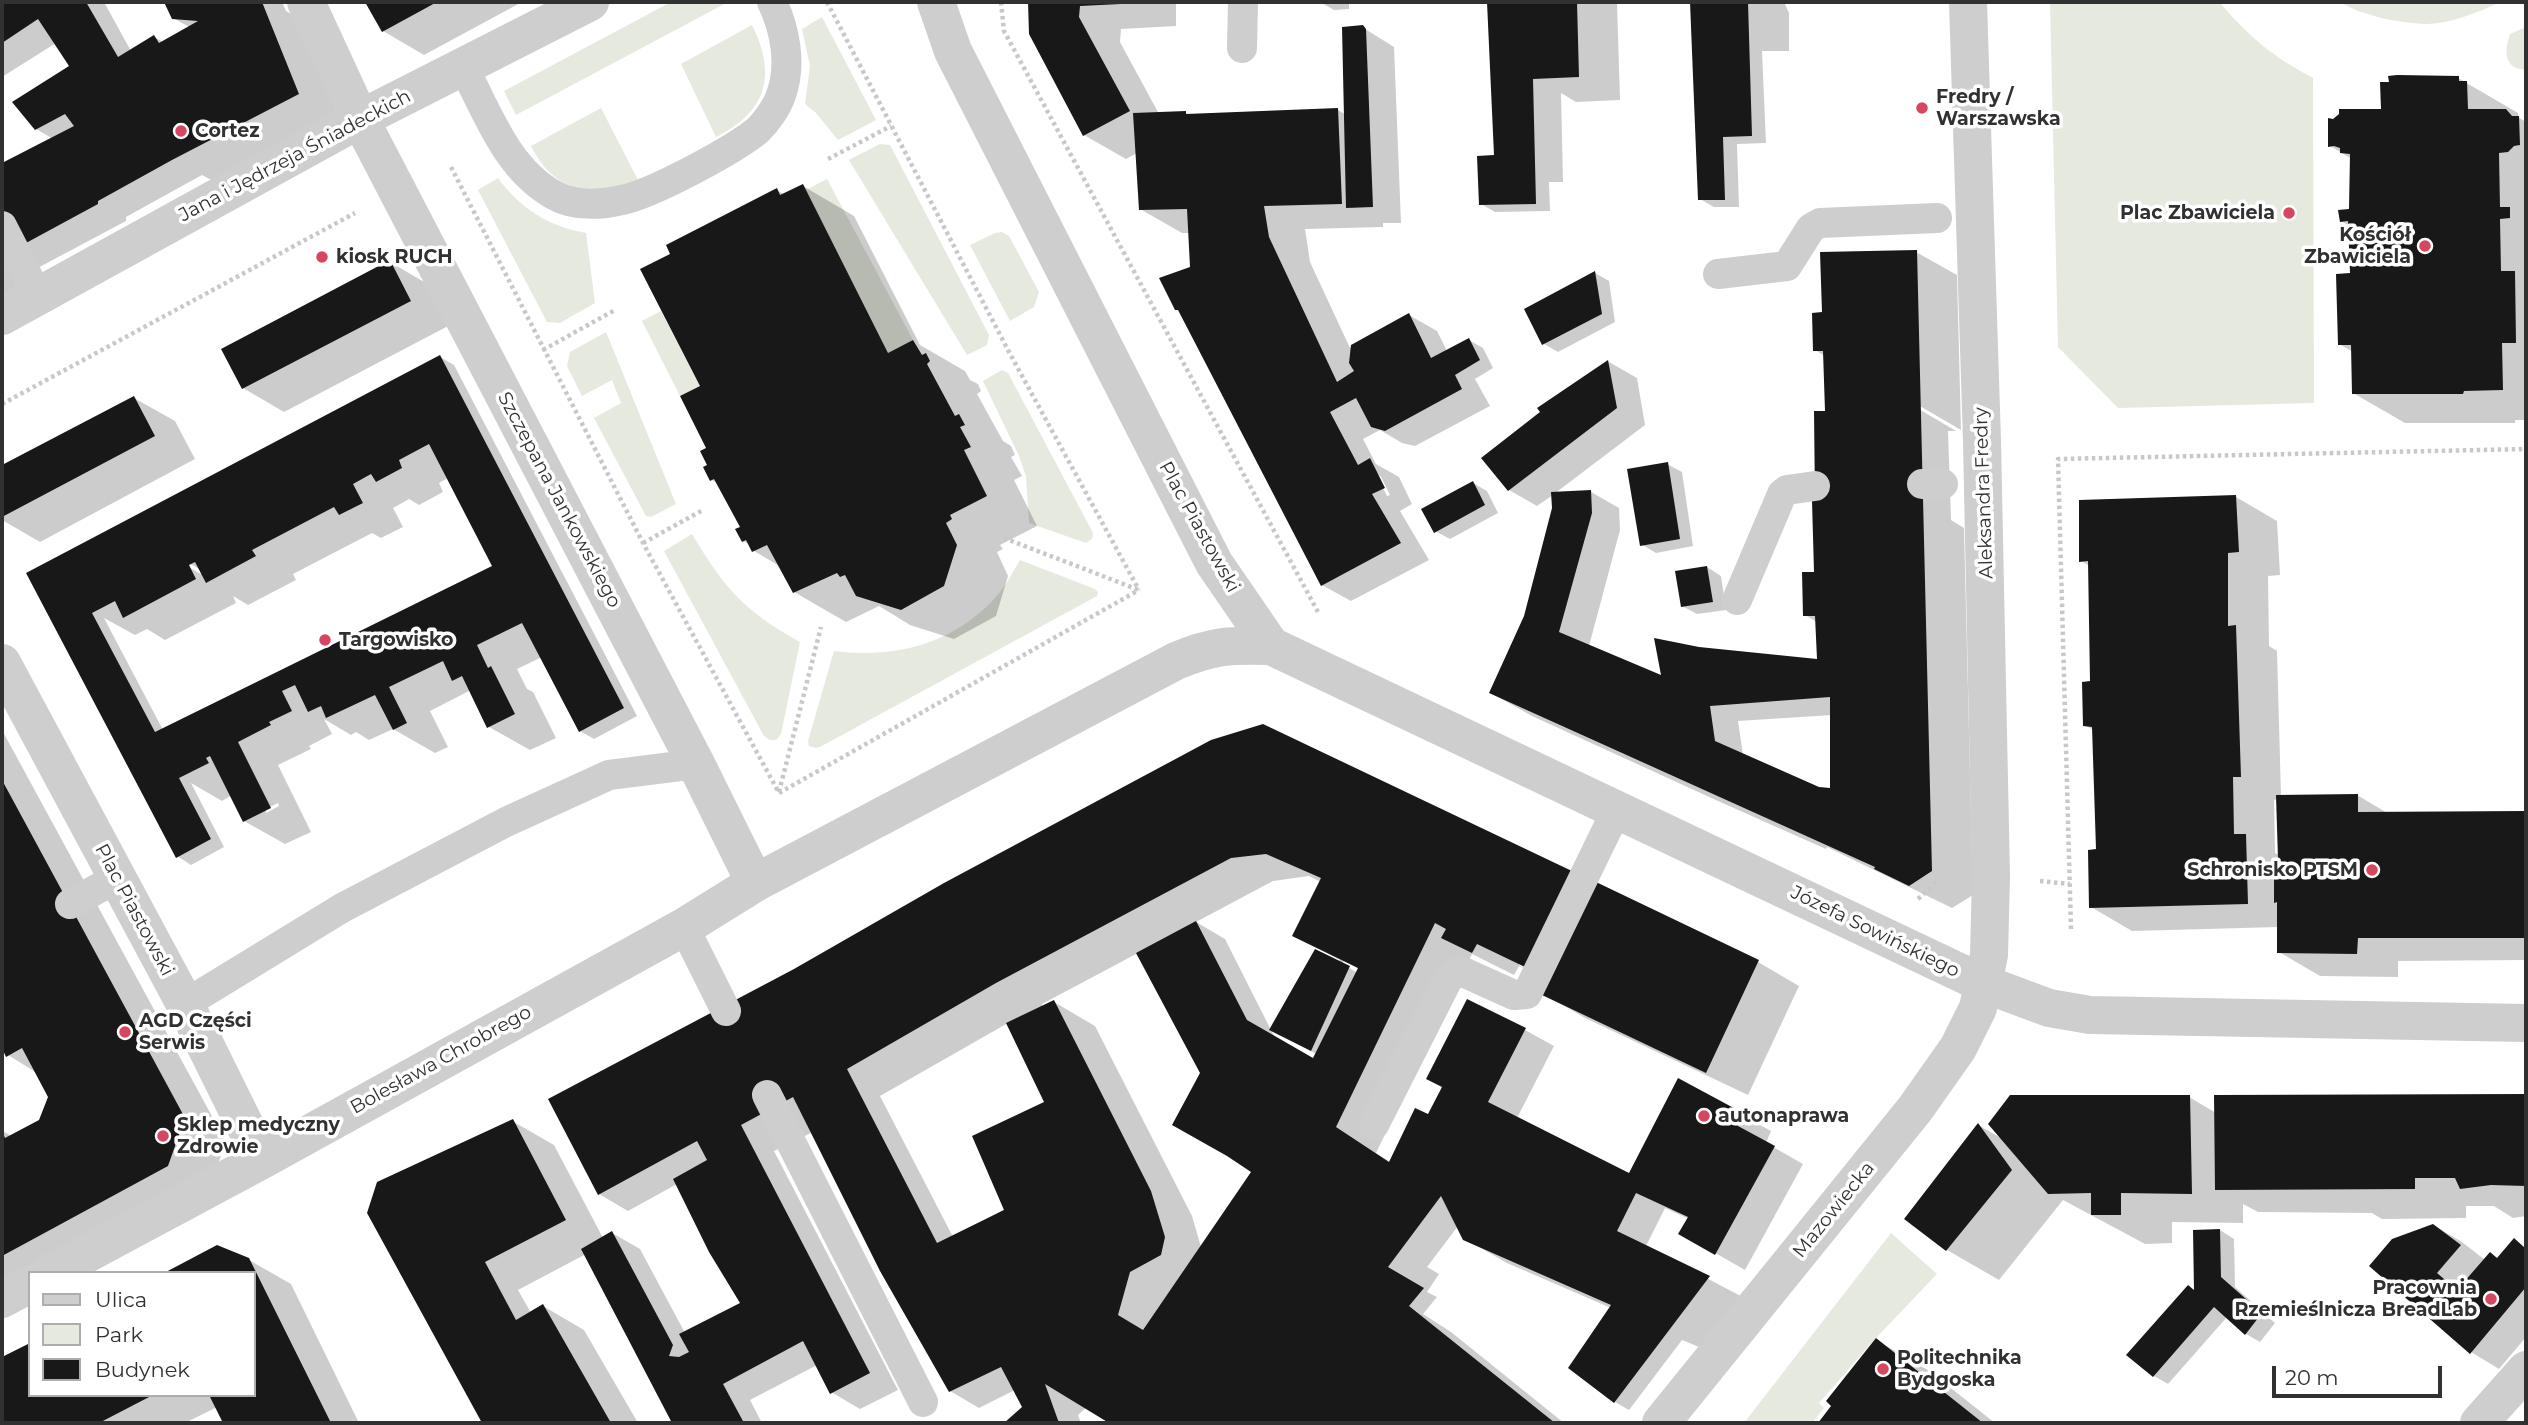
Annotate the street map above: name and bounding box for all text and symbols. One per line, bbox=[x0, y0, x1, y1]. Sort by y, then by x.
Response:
street label: Jana i Jędrzeja Śniadeckich bbox=[175, 85, 415, 227]
place label: Fredry / Warszawska bbox=[1936, 86, 2061, 130]
marker: Fredry / Warszawska bbox=[1914, 100, 1930, 116]
place label: Cortez bbox=[195, 120, 259, 142]
marker: Cortez bbox=[173, 123, 189, 139]
place label: Plac Zbawiciela bbox=[2120, 202, 2275, 224]
marker: Plac Zbawiciela bbox=[2281, 205, 2297, 221]
place label: Kościół Zbawiciela bbox=[2304, 224, 2411, 268]
marker: Kościół Zbawiciela bbox=[2417, 238, 2433, 254]
place label: kiosk RUCH bbox=[336, 246, 453, 268]
marker: kiosk RUCH bbox=[314, 249, 330, 265]
street label: Szczepana Jankowskiego bbox=[492, 388, 626, 612]
street label: Aleksandra Fredry bbox=[1970, 407, 1998, 579]
street label: Plac Piastowski bbox=[1154, 458, 1244, 596]
place label: Targowisko bbox=[339, 629, 454, 651]
marker: Targowisko bbox=[317, 632, 333, 648]
street label: Plac Piastowski bbox=[90, 840, 178, 980]
place label: Schronisko PTSM bbox=[2187, 859, 2358, 881]
marker: Schronisko PTSM bbox=[2364, 862, 2380, 878]
street label: Józefa Sowińskiego bbox=[1787, 881, 1963, 983]
street label: Bolesława Chrobrego bbox=[347, 1001, 535, 1119]
place label: AGD Części Serwis bbox=[139, 1010, 252, 1054]
marker: AGD Części Serwis bbox=[117, 1024, 133, 1040]
place label: autonaprawa bbox=[1718, 1105, 1849, 1127]
marker: autonaprawa bbox=[1696, 1108, 1712, 1124]
place label: Sklep medyczny Zdrowie bbox=[177, 1114, 340, 1158]
marker: Sklep medyczny Zdrowie bbox=[155, 1128, 171, 1144]
street label: Mazowiecka bbox=[1788, 1157, 1880, 1263]
legend bbox=[28, 1271, 256, 1397]
place label: Pracownia Rzemieślnicza BreadLab bbox=[2234, 1277, 2477, 1321]
text: Ulica bbox=[95, 1287, 147, 1312]
marker: Pracownia Rzemieślnicza BreadLab bbox=[2483, 1291, 2499, 1307]
text: Park bbox=[95, 1322, 143, 1347]
place label: Politechnika Bydgoska bbox=[1897, 1347, 2022, 1391]
scale bar bbox=[2276, 1352, 2446, 1396]
text: Budynek bbox=[95, 1357, 190, 1382]
marker: Politechnika Bydgoska bbox=[1875, 1361, 1891, 1377]
text: 20 m bbox=[2285, 1365, 2339, 1390]

